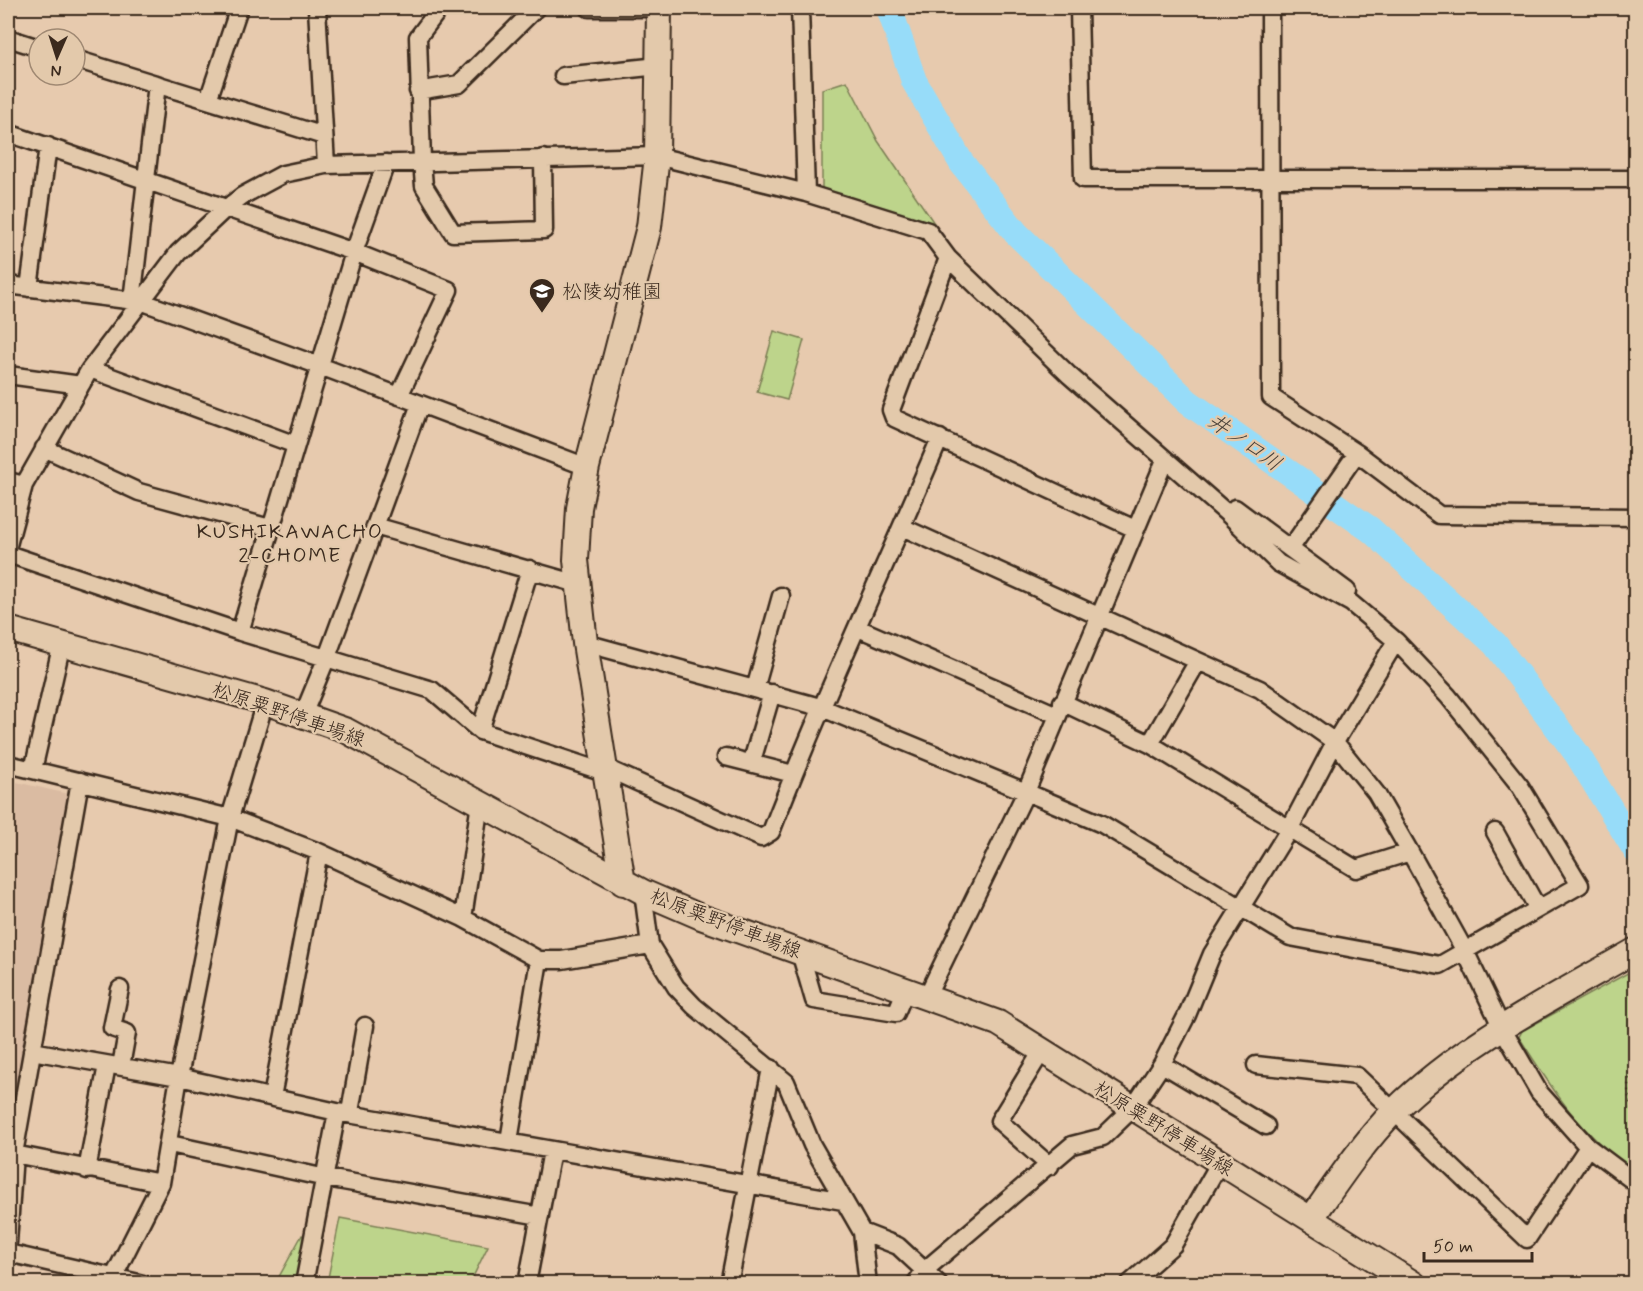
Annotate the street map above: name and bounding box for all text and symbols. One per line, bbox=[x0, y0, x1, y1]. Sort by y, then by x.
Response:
north arrow bbox=[27, 27, 87, 87]
text: N bbox=[50, 60, 62, 81]
school or university icon: 松陵幼稚園 bbox=[527, 276, 557, 314]
place label: 松陵幼稚園 bbox=[562, 279, 662, 306]
water label: 井ノ口川 bbox=[1202, 407, 1287, 478]
district label: KUSHIKAWACHO 2-CHOME bbox=[196, 518, 384, 570]
street label: 松原粟野停車場線 bbox=[208, 677, 369, 754]
street label: 松原粟野停車場線 bbox=[646, 883, 805, 966]
street label: 松原粟野停車場線 bbox=[1088, 1075, 1238, 1183]
scale bar bbox=[1424, 1225, 1532, 1263]
text: 50 m bbox=[1433, 1235, 1473, 1259]

